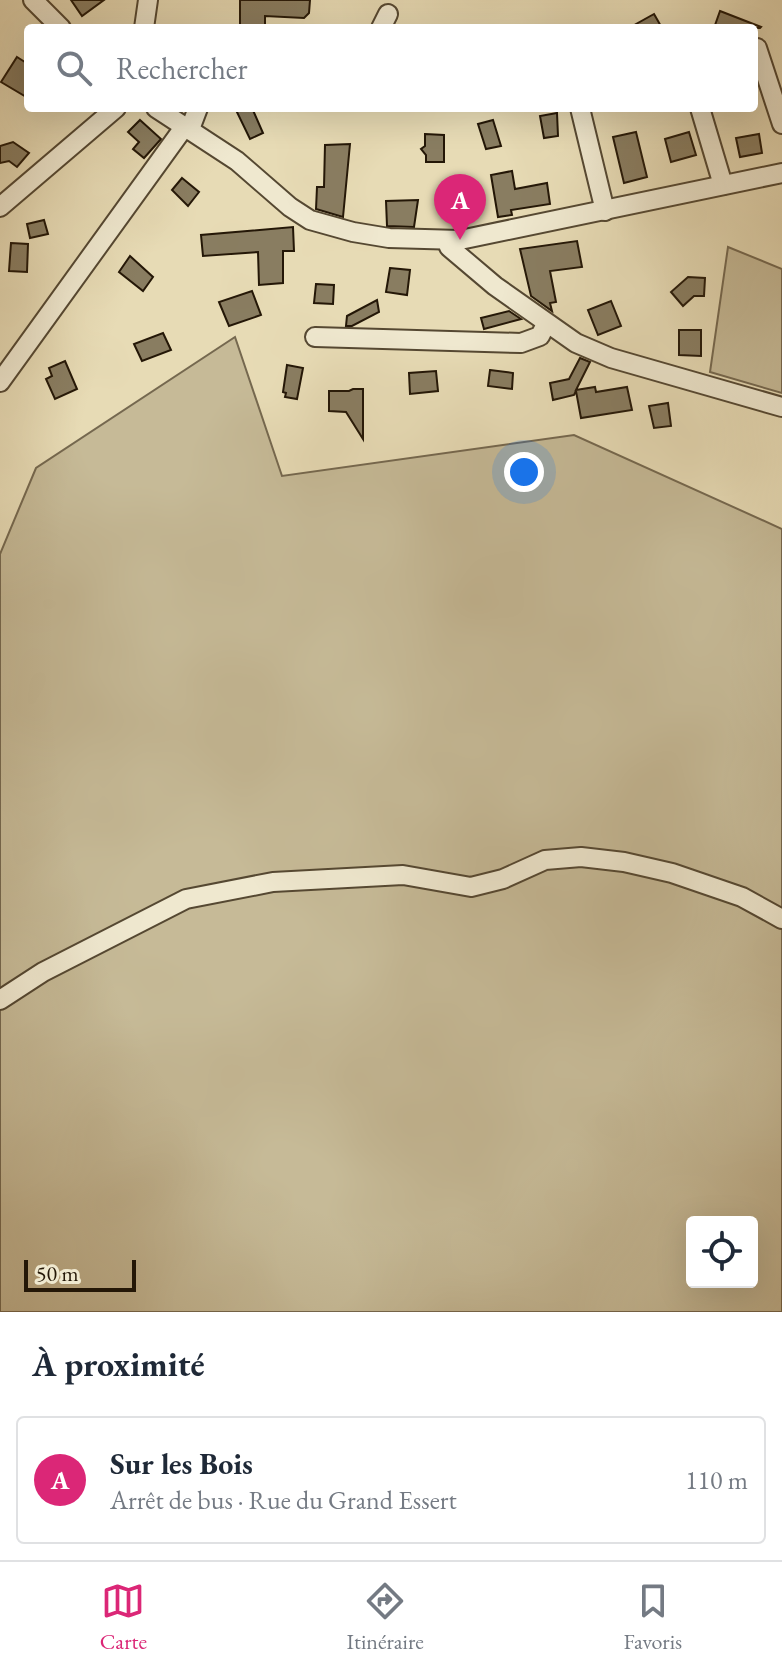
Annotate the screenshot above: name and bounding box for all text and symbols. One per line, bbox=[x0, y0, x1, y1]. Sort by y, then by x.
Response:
search box bbox=[24, 24, 758, 112]
icon: search bbox=[52, 46, 96, 90]
text: Rechercher bbox=[116, 49, 248, 88]
pin: A bbox=[434, 174, 486, 240]
your location bbox=[504, 452, 544, 492]
map controls bbox=[686, 1216, 758, 1288]
button: locate bbox=[686, 1216, 758, 1288]
scale bar bbox=[24, 1256, 136, 1292]
text: 50 m bbox=[36, 1259, 79, 1288]
text: À proximité bbox=[32, 1342, 205, 1386]
text: Sur les Bois bbox=[110, 1444, 253, 1483]
text: A bbox=[51, 1463, 69, 1497]
text: 110 m bbox=[685, 1463, 748, 1497]
text: Arrêt de bus · Rue du Grand Essert bbox=[110, 1483, 457, 1517]
tab: Carte bbox=[100, 1579, 147, 1656]
tab: Itinéraire bbox=[347, 1579, 424, 1656]
tab: Favoris bbox=[623, 1579, 682, 1656]

